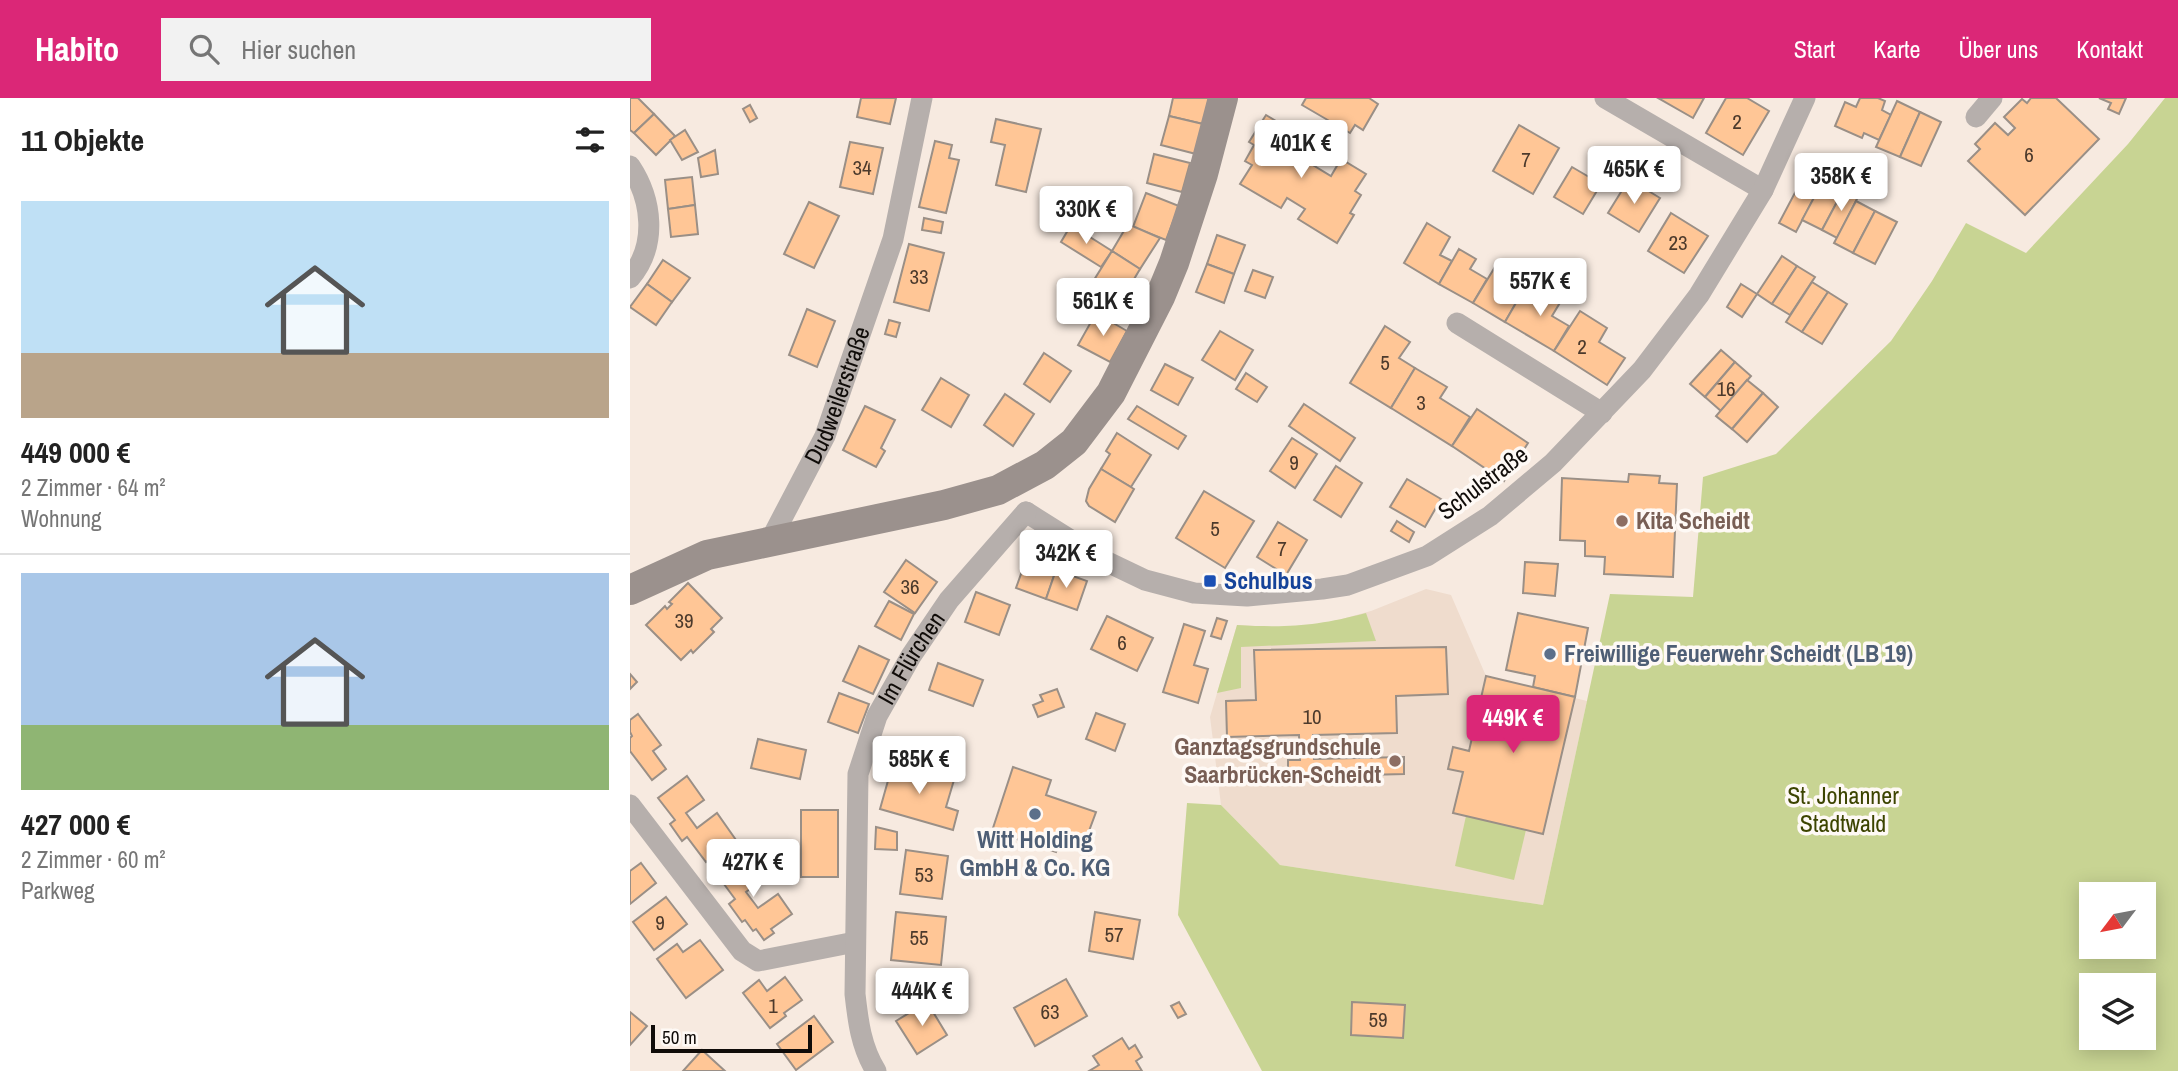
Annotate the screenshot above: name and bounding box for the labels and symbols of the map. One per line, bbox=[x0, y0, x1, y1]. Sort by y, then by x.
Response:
house number: 2 bbox=[1732, 107, 1742, 136]
pin: 401K € bbox=[1244, 120, 1358, 180]
house number: 6 bbox=[2024, 140, 2034, 169]
house number: 7 bbox=[1521, 145, 1531, 174]
pin: 465K € bbox=[1577, 146, 1691, 206]
house number: 34 bbox=[852, 153, 872, 182]
pin: 358K € bbox=[1784, 153, 1898, 213]
pin: 330K € bbox=[1029, 186, 1143, 246]
house number: 23 bbox=[1668, 228, 1688, 257]
pin: 557K € bbox=[1483, 258, 1597, 318]
house number: 33 bbox=[909, 262, 929, 291]
pin: 561K € bbox=[1046, 278, 1160, 338]
street label: Dudweilerstraße bbox=[796, 322, 877, 469]
house number: 2 bbox=[1577, 332, 1587, 361]
house number: 5 bbox=[1380, 348, 1390, 377]
house number: 16 bbox=[1716, 374, 1736, 403]
house number: 3 bbox=[1416, 388, 1426, 417]
street label: Schulstraße bbox=[1431, 438, 1534, 527]
house number: 9 bbox=[1289, 448, 1299, 477]
place label: Kita Scheidt bbox=[1636, 504, 1750, 536]
marker: Kita Scheidt bbox=[1614, 513, 1630, 529]
house number: 5 bbox=[1210, 514, 1220, 543]
pin: 342K € bbox=[1009, 531, 1123, 590]
house number: 7 bbox=[1277, 534, 1287, 563]
place label: Schulbus bbox=[1224, 564, 1313, 596]
house number: 36 bbox=[900, 572, 920, 601]
marker: Schulbus bbox=[1202, 573, 1218, 589]
street label: Im Flürchen bbox=[870, 605, 952, 710]
house number: 39 bbox=[674, 606, 694, 635]
house number: 6 bbox=[1117, 628, 1127, 657]
place label: Freiwillige Feuerwehr Scheidt (LB 19) bbox=[1564, 637, 1913, 669]
marker: Freiwillige Feuerwehr Scheidt (LB 19) bbox=[1542, 646, 1558, 662]
pin: 449K € bbox=[1456, 696, 1570, 755]
house number: 10 bbox=[1302, 702, 1322, 731]
place label: Ganztagsgrundschule Saarbrücken-Scheidt bbox=[1174, 730, 1381, 790]
pin: 585K € bbox=[862, 736, 976, 796]
marker: Ganztagsgrundschule Saarbrücken-Scheidt bbox=[1387, 753, 1403, 769]
park label: St. Johanner Stadtwald bbox=[1787, 779, 1899, 839]
marker: Witt Holding GmbH & Co. KG bbox=[1027, 806, 1043, 822]
place label: Witt Holding GmbH & Co. KG bbox=[960, 823, 1110, 883]
pin: 427K € bbox=[696, 840, 810, 899]
house number: 53 bbox=[914, 860, 934, 889]
north arrow bbox=[2079, 882, 2156, 959]
house number: 9 bbox=[655, 908, 665, 937]
house number: 57 bbox=[1104, 920, 1124, 949]
house number: 55 bbox=[909, 923, 929, 952]
pin: 444K € bbox=[865, 968, 979, 1028]
house number: 1 bbox=[768, 991, 778, 1020]
house number: 63 bbox=[1040, 997, 1060, 1026]
house number: 59 bbox=[1368, 1005, 1388, 1034]
scale bar bbox=[651, 1022, 812, 1054]

